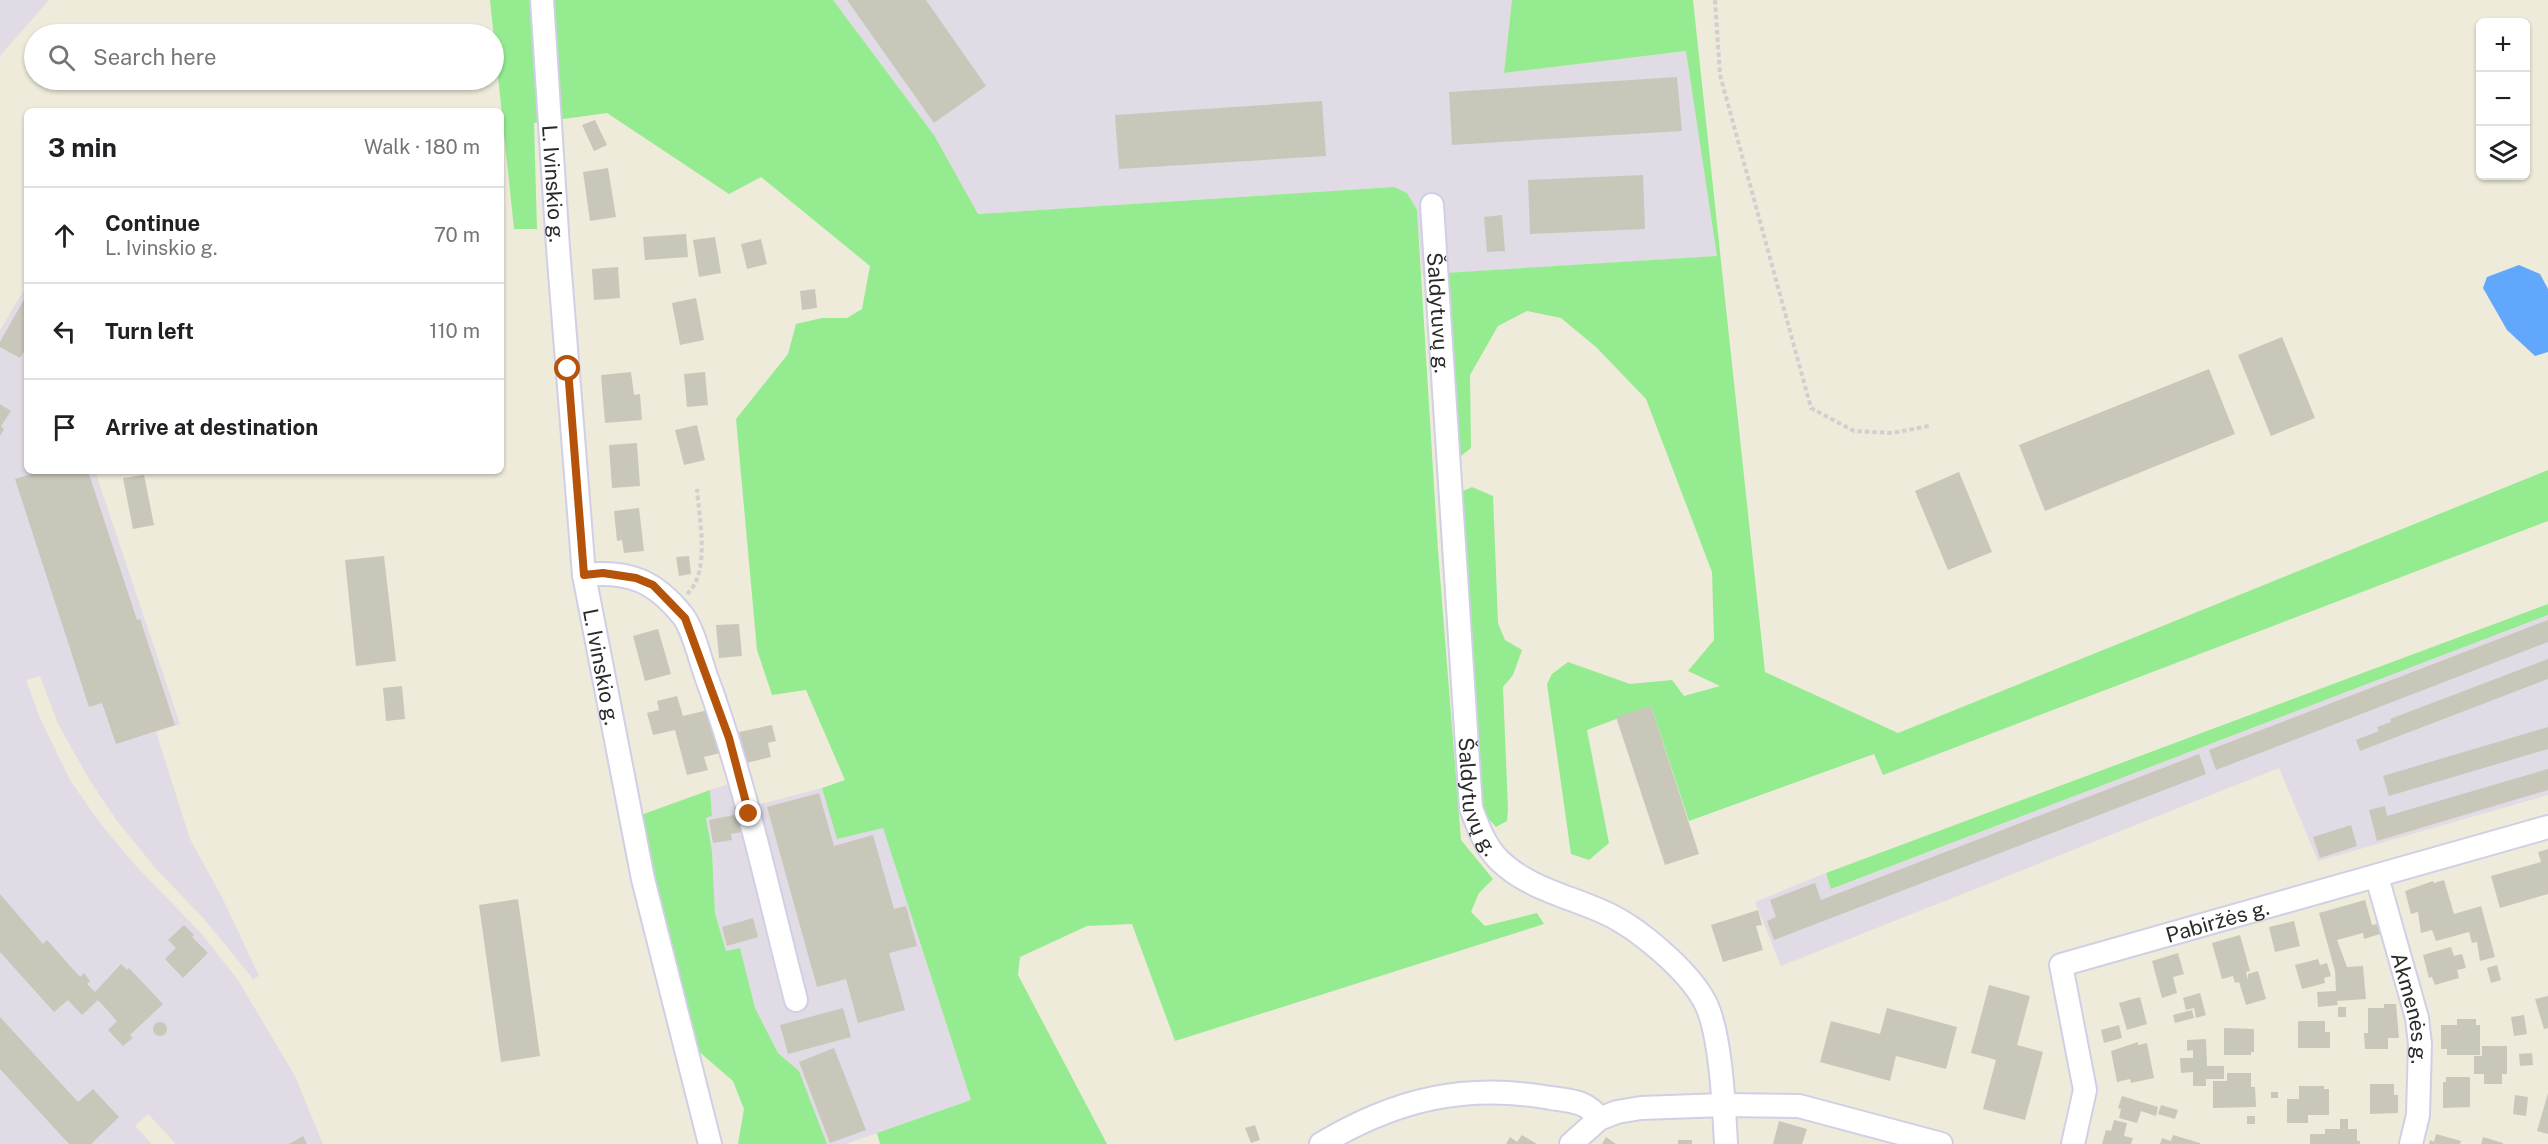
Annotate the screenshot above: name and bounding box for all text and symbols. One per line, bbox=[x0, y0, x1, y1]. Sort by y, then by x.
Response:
map controls bbox=[2476, 18, 2530, 180]
button: + bbox=[2476, 18, 2530, 72]
search box bbox=[24, 24, 504, 90]
icon: search bbox=[45, 41, 78, 74]
text: Search here bbox=[93, 44, 217, 70]
button: − bbox=[2476, 72, 2530, 126]
street label: L. Ivinskio g. bbox=[538, 124, 570, 243]
button: layers bbox=[2476, 126, 2530, 180]
text: 3 min bbox=[48, 132, 117, 163]
text: Walk · 180 m bbox=[364, 135, 480, 159]
text: Continue bbox=[105, 210, 200, 236]
icon: ahead bbox=[48, 219, 81, 252]
text: 70 m bbox=[434, 223, 480, 247]
text: L. Ivinskio g. bbox=[105, 236, 217, 260]
street label: Šaldytuvų g. bbox=[1423, 251, 1455, 374]
icon: left bbox=[48, 315, 81, 348]
text: Turn left bbox=[105, 318, 194, 344]
text: 110 m bbox=[429, 319, 480, 343]
route start bbox=[554, 355, 580, 381]
icon: arrive bbox=[48, 411, 81, 444]
text: Arrive at destination bbox=[105, 414, 318, 440]
street label: L. Ivinskio g. bbox=[578, 606, 625, 727]
street label: Šaldytuvų g. bbox=[1454, 736, 1503, 861]
route end bbox=[735, 800, 761, 826]
street label: Pabiržės g. bbox=[2163, 894, 2272, 947]
street label: Akmenės g. bbox=[2387, 949, 2433, 1065]

